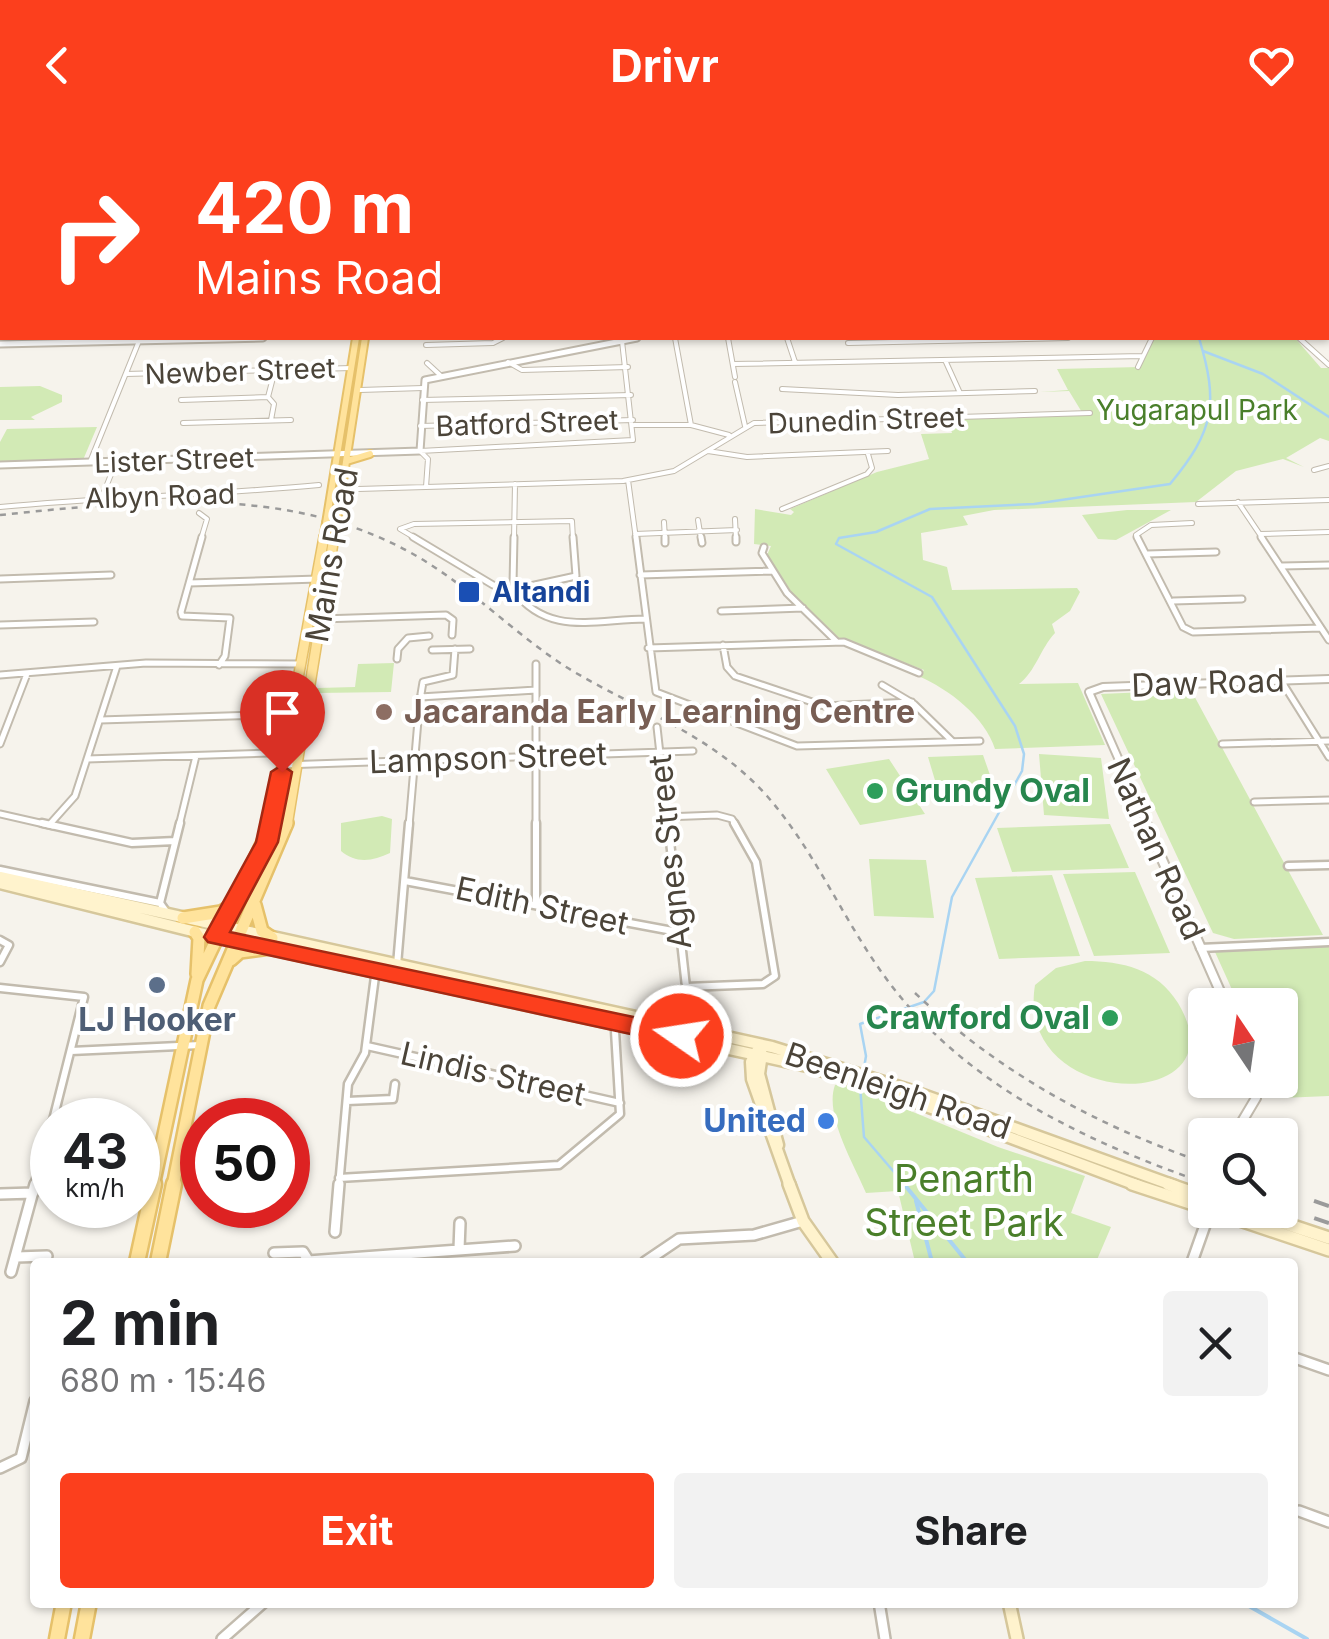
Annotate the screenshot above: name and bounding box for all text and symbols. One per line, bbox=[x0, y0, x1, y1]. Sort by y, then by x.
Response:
icon: back bbox=[30, 38, 85, 93]
text: Drivr bbox=[610, 38, 719, 93]
icon: heart bbox=[1244, 38, 1299, 93]
text: 420 m bbox=[195, 165, 414, 250]
icon: right bbox=[30, 170, 160, 300]
text: Mains Road bbox=[195, 250, 443, 305]
street label: Newber Street bbox=[144, 351, 336, 391]
park label: Yugarapul Park bbox=[1096, 393, 1298, 427]
street label: Dunedin Street bbox=[767, 400, 965, 440]
street label: Batford Street bbox=[435, 403, 619, 443]
street label: Lister Street bbox=[93, 440, 255, 480]
street label: Mains Road bbox=[297, 465, 366, 645]
street label: Albyn Road bbox=[84, 476, 236, 516]
place label: Altandi bbox=[492, 575, 590, 609]
marker: Altandi bbox=[456, 579, 482, 605]
street label: Daw Road bbox=[1131, 660, 1285, 705]
pin bbox=[240, 670, 325, 773]
icon: arrive bbox=[255, 685, 310, 740]
place label: Jacaranda Early Learning Centre bbox=[404, 692, 915, 731]
marker: Jacaranda Early Learning Centre bbox=[373, 701, 395, 723]
street label: Lampson Street bbox=[368, 734, 608, 781]
street label: Nathan Road bbox=[1099, 752, 1214, 946]
street label: Agnes Street bbox=[640, 753, 699, 951]
place label: Grundy Oval bbox=[895, 771, 1090, 810]
marker: Grundy Oval bbox=[864, 780, 886, 802]
street label: Edith Street bbox=[452, 868, 632, 943]
marker: LJ Hooker bbox=[146, 974, 168, 996]
position arrow bbox=[629, 984, 733, 1088]
north arrow bbox=[1188, 988, 1298, 1098]
map controls bbox=[1188, 988, 1298, 1228]
place label: Crawford Oval bbox=[866, 998, 1090, 1037]
place label: LJ Hooker bbox=[78, 1000, 236, 1039]
marker: Crawford Oval bbox=[1099, 1007, 1121, 1029]
street label: Lindis Street bbox=[397, 1033, 589, 1114]
street label: Beenleigh Road bbox=[780, 1034, 1016, 1147]
speed limit sign: 50 bbox=[180, 1098, 310, 1228]
place label: United bbox=[703, 1101, 806, 1140]
marker: United bbox=[815, 1110, 837, 1132]
button: search bbox=[1188, 1118, 1298, 1228]
text: 43 bbox=[62, 1121, 128, 1181]
park label: Penarth Street Park bbox=[864, 1155, 1064, 1245]
text: km/h bbox=[65, 1173, 125, 1203]
text: 2 min bbox=[60, 1287, 220, 1359]
button: close bbox=[1163, 1291, 1268, 1396]
text: 680 m · 15:46 bbox=[60, 1361, 266, 1400]
button: Exit bbox=[60, 1473, 654, 1588]
button: Share bbox=[674, 1473, 1268, 1588]

